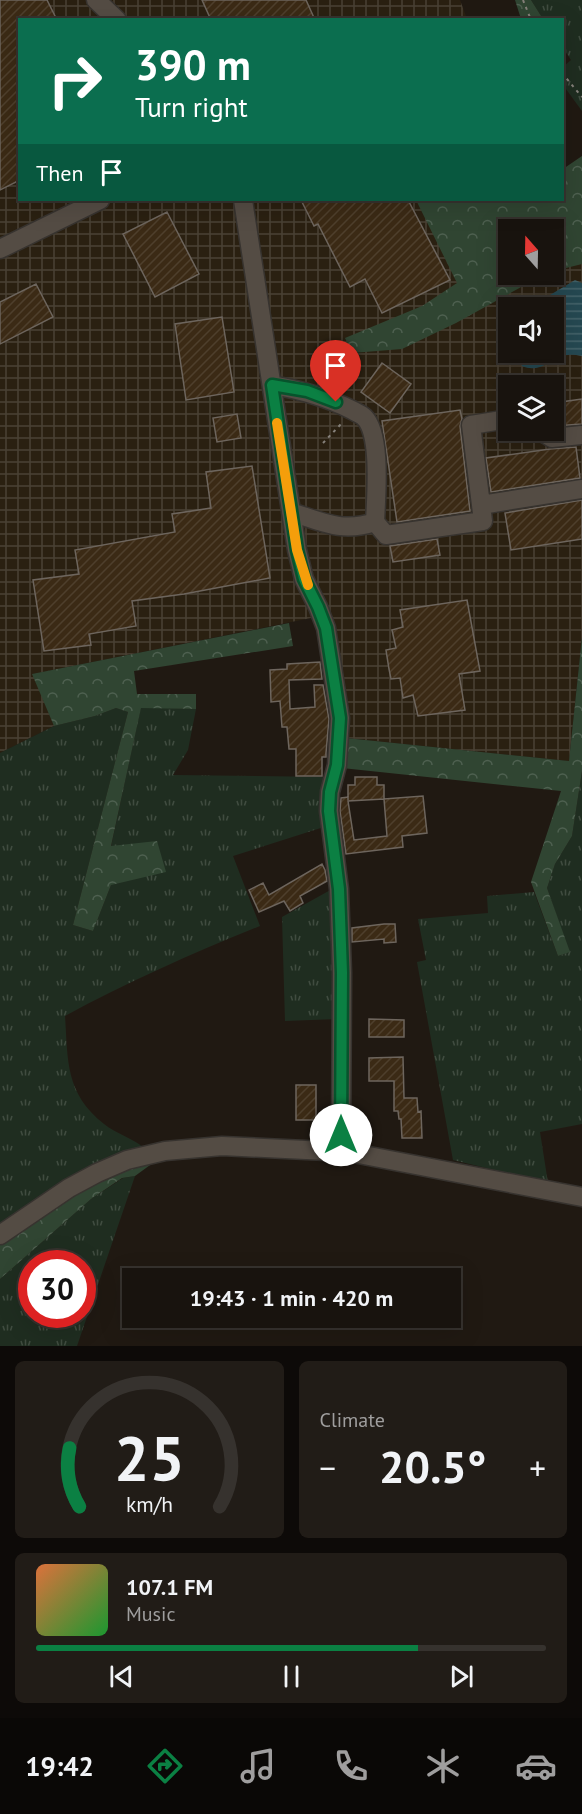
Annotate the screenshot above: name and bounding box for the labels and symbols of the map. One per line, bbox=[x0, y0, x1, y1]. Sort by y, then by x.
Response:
north arrow bbox=[498, 219, 564, 285]
pin bbox=[310, 340, 361, 402]
position arrow bbox=[309, 1103, 373, 1167]
speed limit sign: 30 bbox=[18, 1250, 96, 1328]

